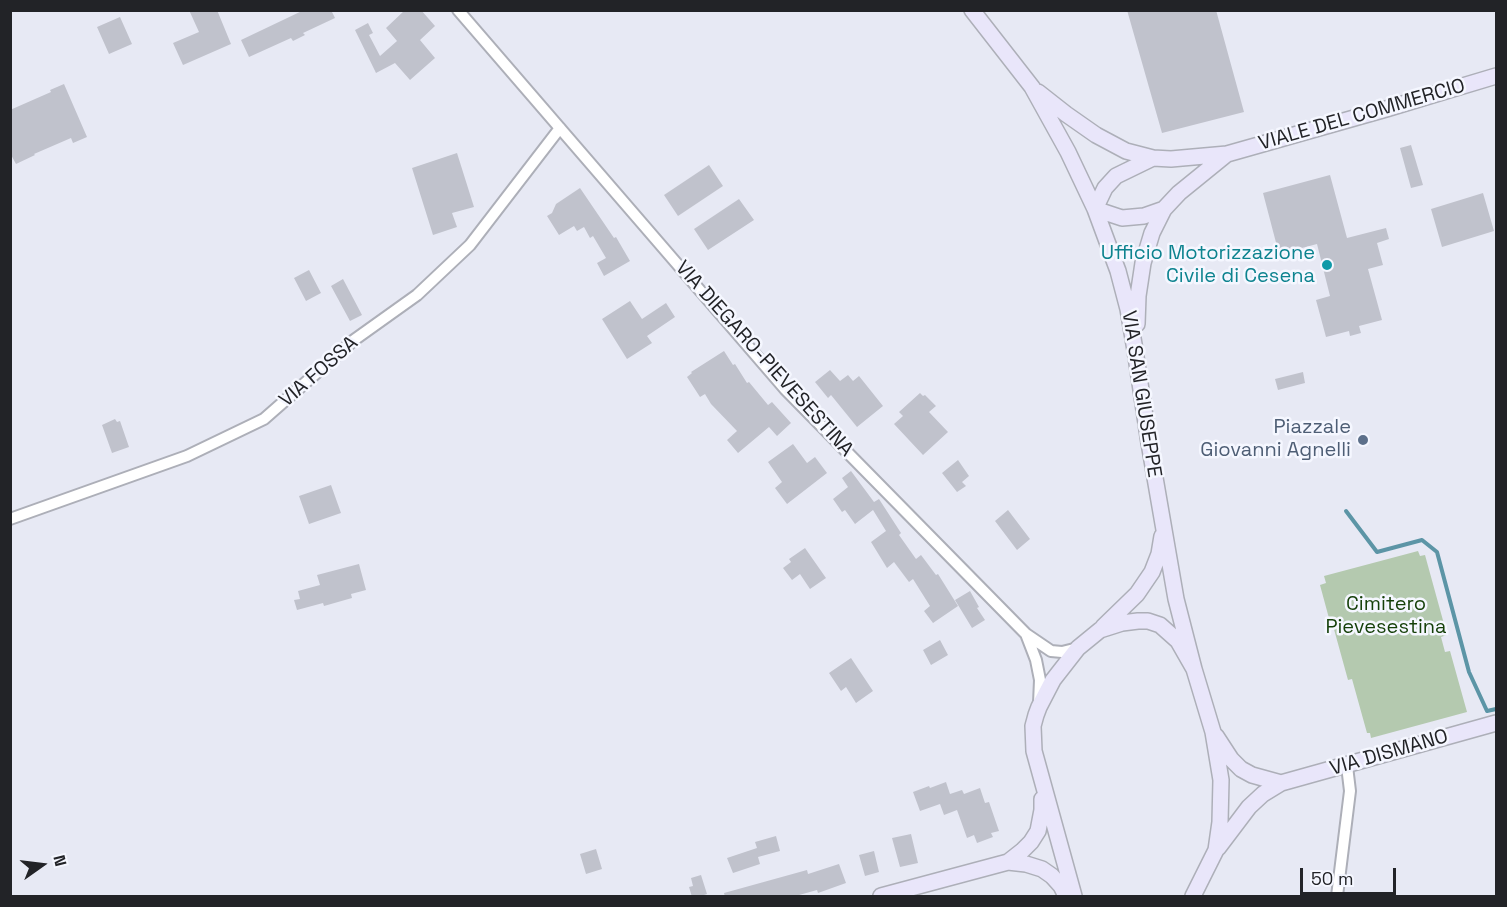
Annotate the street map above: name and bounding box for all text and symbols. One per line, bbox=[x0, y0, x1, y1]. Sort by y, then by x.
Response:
street label: VIALE DEL COMMERCIO bbox=[1256, 74, 1468, 156]
place label: Ufficio Motorizzazione Civile di Cesena bbox=[1101, 242, 1315, 289]
street label: VIA DIEGARO-PIEVESESTINA bbox=[670, 256, 858, 462]
marker: Ufficio Motorizzazione Civile di Cesena bbox=[1320, 258, 1334, 272]
street label: VIA SAN GIUSEPPE bbox=[1116, 309, 1166, 479]
street label: VIA FOSSA bbox=[275, 331, 363, 413]
place label: Piazzale Giovanni Agnelli bbox=[1200, 416, 1351, 463]
marker: Piazzale Giovanni Agnelli bbox=[1356, 433, 1370, 447]
park label: Cimitero Pievesestina bbox=[1325, 593, 1447, 640]
street label: VIA DISMANO bbox=[1327, 725, 1451, 781]
north arrow bbox=[12, 835, 72, 895]
text: N bbox=[48, 853, 71, 868]
scale bar bbox=[1303, 856, 1399, 894]
text: 50 m bbox=[1311, 867, 1353, 890]

